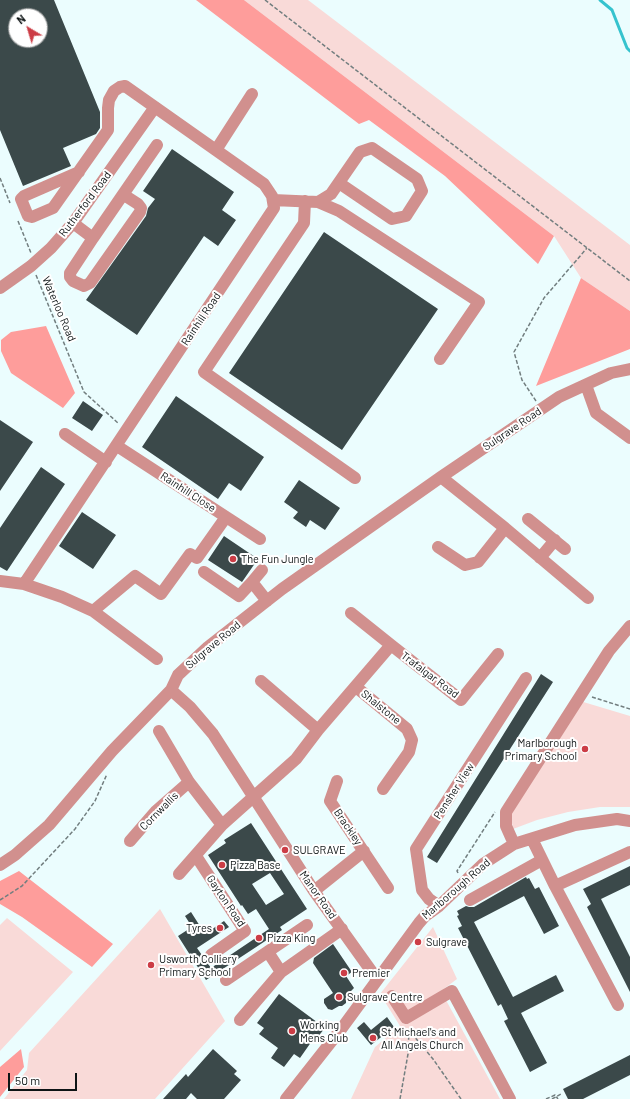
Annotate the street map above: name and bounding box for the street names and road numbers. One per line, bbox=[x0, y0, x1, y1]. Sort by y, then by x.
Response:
street label: Rutherford Road bbox=[56, 169, 114, 239]
street label: Waterloo Road bbox=[39, 274, 79, 344]
street label: Rainhill Road bbox=[178, 290, 224, 348]
street label: Sulgrave Road bbox=[480, 405, 544, 453]
street label: Rainhill Close bbox=[158, 469, 218, 515]
street label: Sulgrave Road bbox=[183, 618, 243, 672]
street label: Trafalgar Road bbox=[398, 649, 462, 701]
street label: Shalstone bbox=[358, 687, 404, 727]
street label: Pensher View bbox=[431, 760, 477, 822]
street label: Cornwallis bbox=[137, 789, 181, 833]
street label: Brackley bbox=[331, 806, 365, 848]
street label: Marlborough Road bbox=[419, 856, 493, 922]
street label: Manor Road bbox=[297, 868, 339, 922]
street label: Gayton Road bbox=[204, 873, 248, 929]

